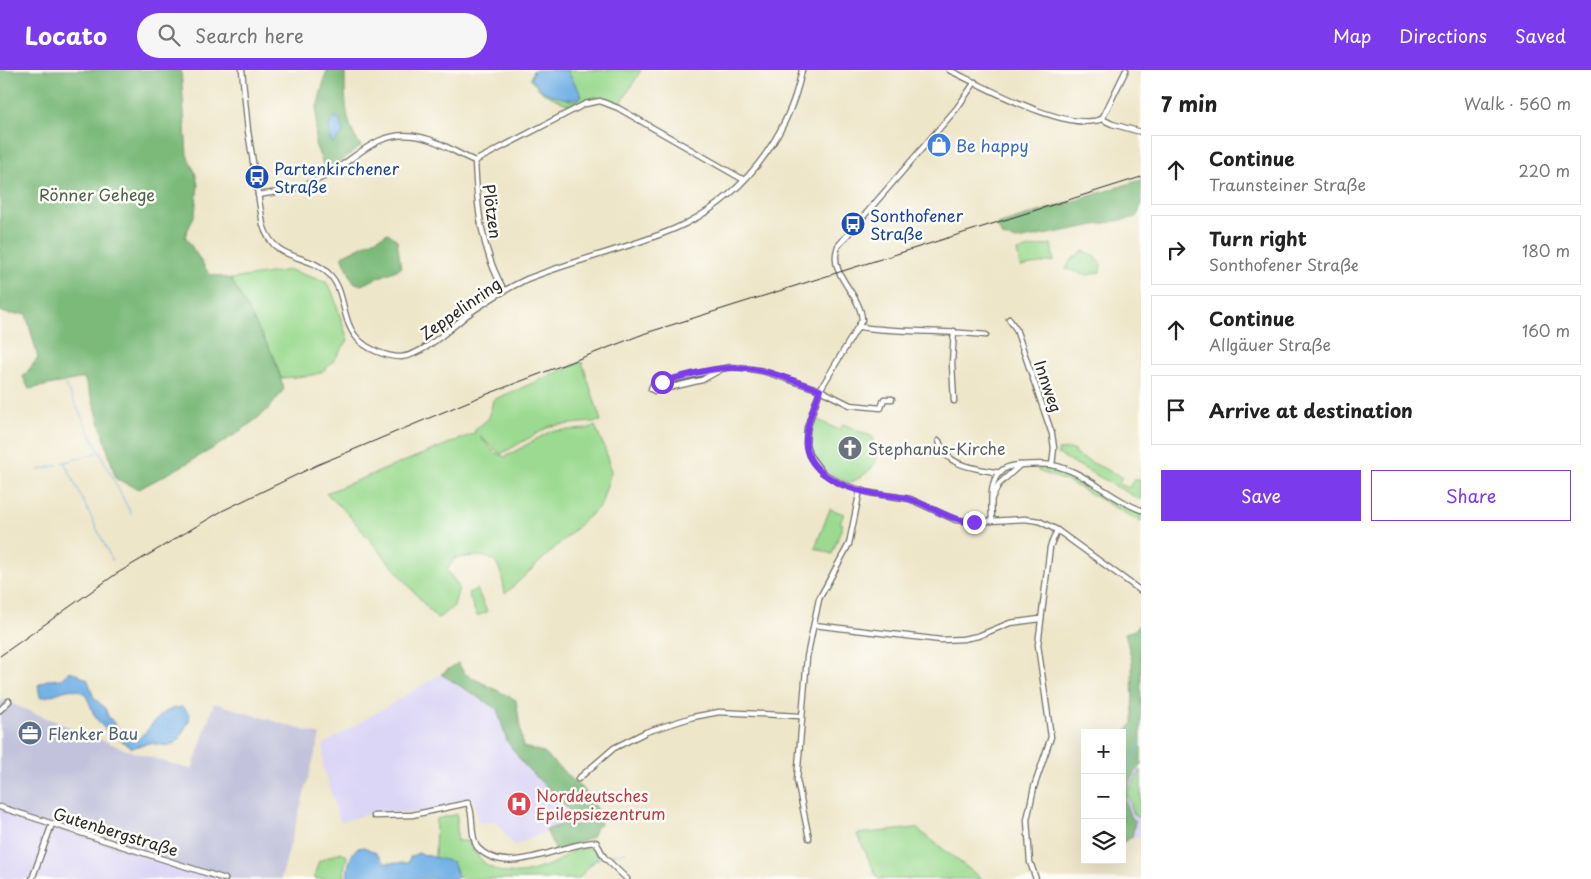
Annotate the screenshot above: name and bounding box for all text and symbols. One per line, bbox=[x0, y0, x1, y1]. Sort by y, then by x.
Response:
search box bbox=[137, 13, 487, 58]
text: Locato bbox=[25, 17, 107, 53]
icon: search bbox=[155, 21, 183, 49]
text: Search here bbox=[195, 21, 304, 49]
text: Map bbox=[1333, 22, 1371, 49]
text: Directions bbox=[1399, 22, 1487, 49]
text: Saved bbox=[1515, 22, 1566, 49]
text: 7 min bbox=[1161, 87, 1217, 119]
text: Walk · 560 m bbox=[1464, 91, 1571, 115]
shop icon: Be happy bbox=[926, 132, 952, 158]
place label: Be happy bbox=[956, 133, 1029, 157]
text: Continue bbox=[1209, 144, 1295, 172]
place label: Partenkirchener Straße bbox=[274, 156, 400, 198]
icon: ahead bbox=[1162, 156, 1190, 184]
text: 220 m bbox=[1519, 158, 1570, 182]
bus stop icon: Partenkirchener Straße bbox=[244, 164, 270, 190]
text: Traunsteiner Straße bbox=[1209, 172, 1366, 196]
park label: Rönner Gehege bbox=[39, 182, 155, 206]
street label: Plötzen bbox=[477, 182, 509, 240]
place label: Sonthofener Straße bbox=[870, 203, 964, 245]
bus stop icon: Sonthofener Straße bbox=[840, 211, 866, 237]
text: Turn right bbox=[1209, 224, 1307, 252]
icon: right bbox=[1162, 236, 1190, 264]
text: 180 m bbox=[1522, 238, 1570, 262]
text: Sonthofener Straße bbox=[1209, 252, 1359, 276]
street label: Zeppelinring bbox=[415, 271, 505, 345]
text: Continue bbox=[1209, 304, 1295, 332]
icon: ahead bbox=[1162, 316, 1190, 344]
text: 160 m bbox=[1522, 318, 1570, 342]
text: Allgäuer Straße bbox=[1209, 332, 1331, 356]
street label: Innweg bbox=[1029, 357, 1069, 415]
route start bbox=[651, 371, 674, 394]
icon: arrive bbox=[1162, 396, 1190, 424]
text: Arrive at destination bbox=[1209, 396, 1413, 424]
church icon: Stephanus-Kirche bbox=[837, 435, 863, 461]
place label: Stephanus-Kirche bbox=[868, 436, 1005, 460]
button: Save bbox=[1161, 470, 1361, 521]
button: Share bbox=[1371, 470, 1571, 521]
route end bbox=[963, 511, 986, 534]
office icon: Flenker Bau bbox=[17, 720, 43, 746]
place label: Flenker Bau bbox=[48, 721, 138, 745]
map controls bbox=[1081, 729, 1126, 864]
button: + bbox=[1081, 729, 1126, 774]
button: − bbox=[1081, 774, 1126, 819]
place label: Norddeutsches Epilepsiezentrum bbox=[536, 783, 666, 825]
hospital icon: Norddeutsches Epilepsiezentrum bbox=[506, 791, 532, 817]
street label: Gutenbergstraße bbox=[51, 801, 181, 861]
button: layers bbox=[1081, 819, 1126, 864]

